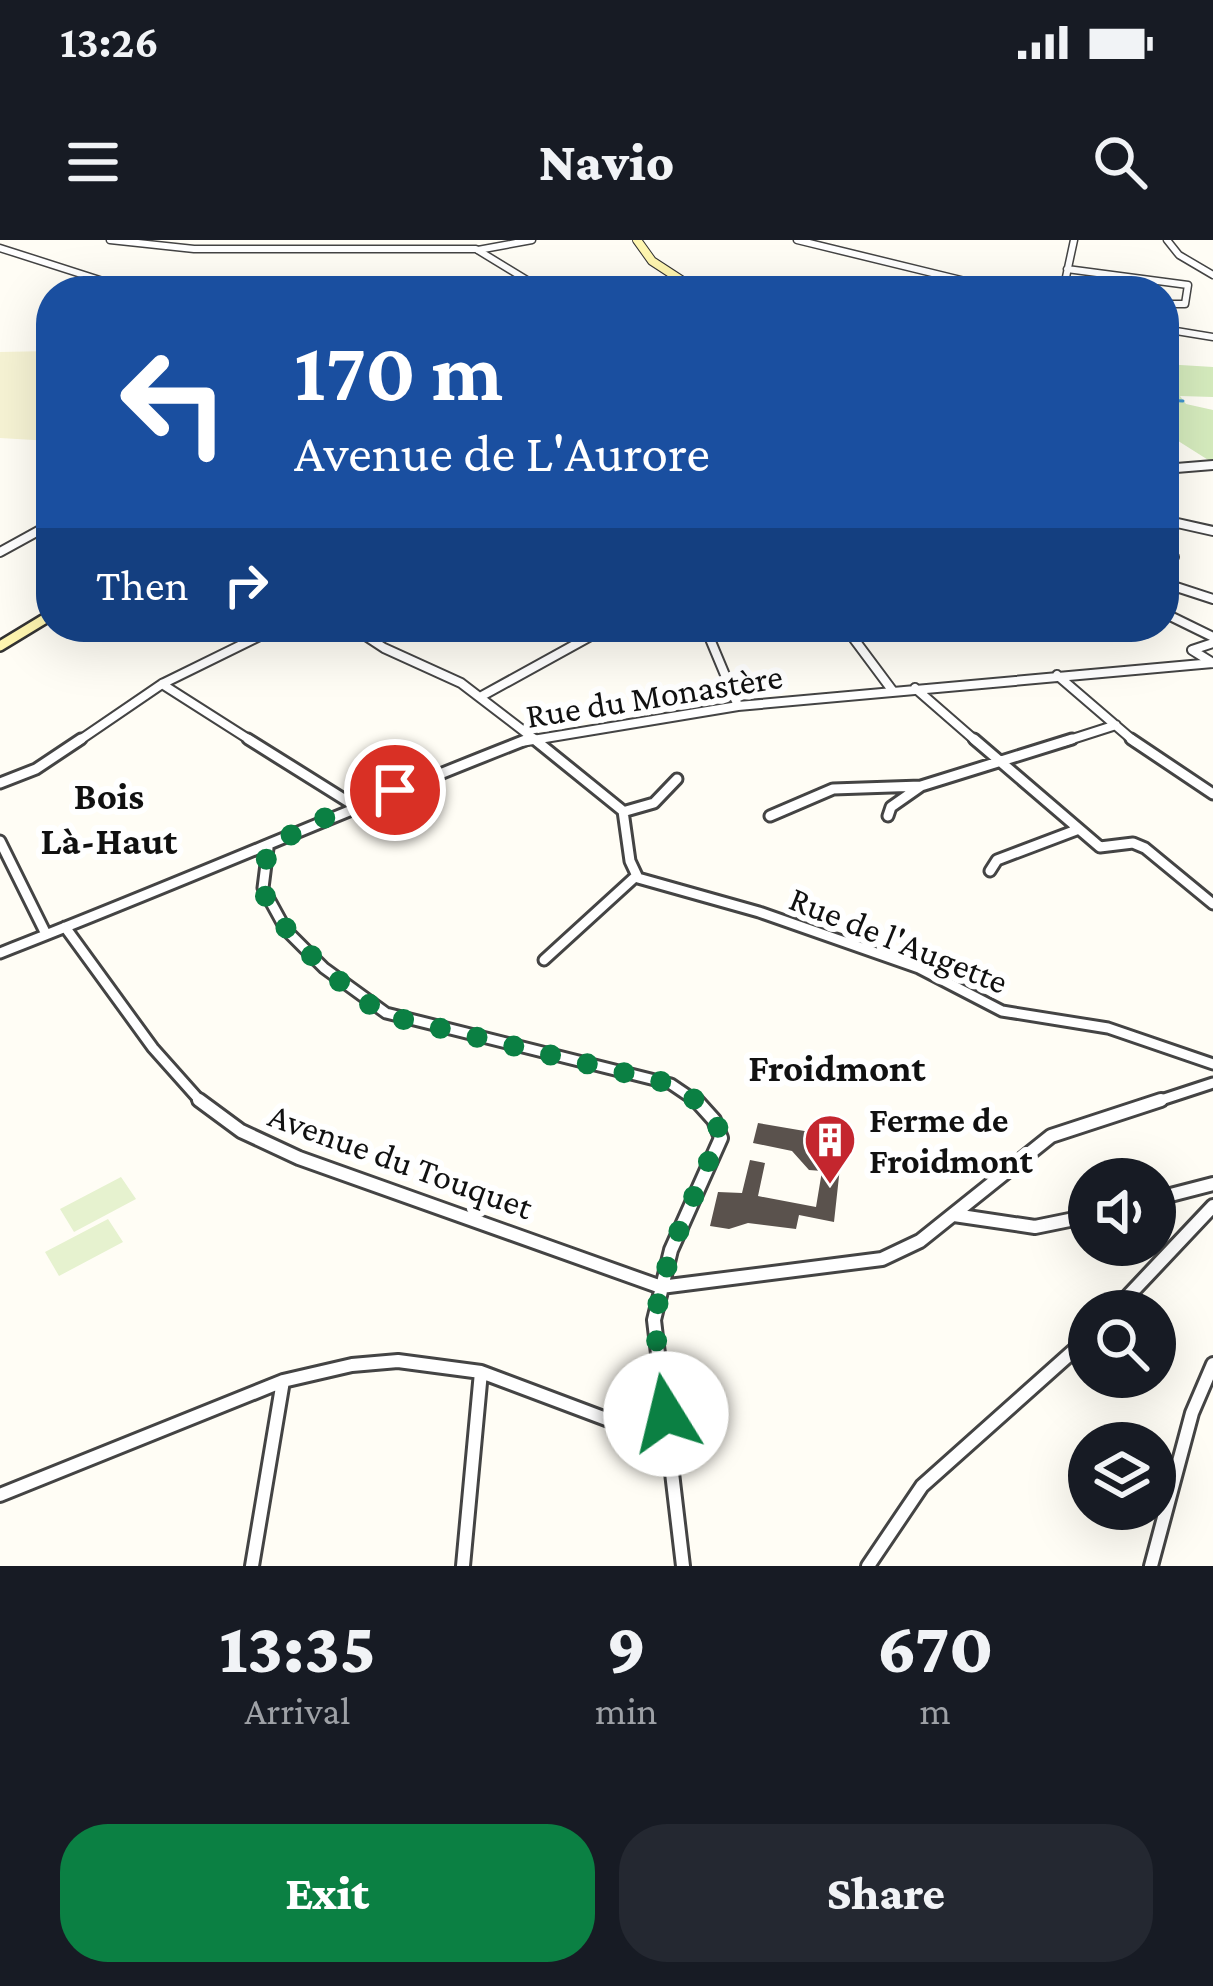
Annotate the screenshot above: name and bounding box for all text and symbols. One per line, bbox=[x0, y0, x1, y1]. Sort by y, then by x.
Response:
text: 13:26 bbox=[60, 17, 159, 67]
icon: menu bbox=[60, 129, 126, 195]
icon: search bbox=[1087, 129, 1153, 195]
text: Navio bbox=[539, 132, 674, 192]
icon: left bbox=[96, 324, 252, 480]
text: 170 m bbox=[294, 325, 503, 418]
text: Avenue de L'Aurore bbox=[294, 423, 710, 483]
icon: right bbox=[213, 552, 279, 618]
text: Then bbox=[96, 560, 189, 610]
street label: Rue du Monastère bbox=[523, 656, 785, 736]
pin bbox=[344, 739, 446, 841]
icon: arrive bbox=[362, 757, 428, 823]
district label: Bois Là-Haut bbox=[41, 774, 178, 862]
street label: Rue de l'Augette bbox=[784, 878, 1014, 1002]
district label: Froidmont bbox=[748, 1046, 927, 1089]
street label: Avenue du Touquet bbox=[263, 1095, 539, 1228]
place label: Ferme de Froidmont bbox=[869, 1100, 1034, 1181]
building icon: Ferme de Froidmont bbox=[802, 1112, 858, 1186]
map controls bbox=[1068, 1158, 1176, 1530]
button: sound bbox=[1068, 1158, 1176, 1266]
button: search bbox=[1068, 1290, 1176, 1398]
position arrow bbox=[603, 1351, 729, 1477]
button: layers bbox=[1068, 1422, 1176, 1530]
text: 13:35 bbox=[219, 1607, 376, 1687]
text: 9 bbox=[606, 1607, 646, 1687]
text: 670 bbox=[877, 1607, 994, 1687]
text: Arrival bbox=[244, 1689, 351, 1732]
text: min bbox=[595, 1689, 658, 1732]
text: m bbox=[920, 1689, 951, 1732]
button: Exit bbox=[60, 1824, 595, 1962]
button: Share bbox=[619, 1824, 1153, 1962]

